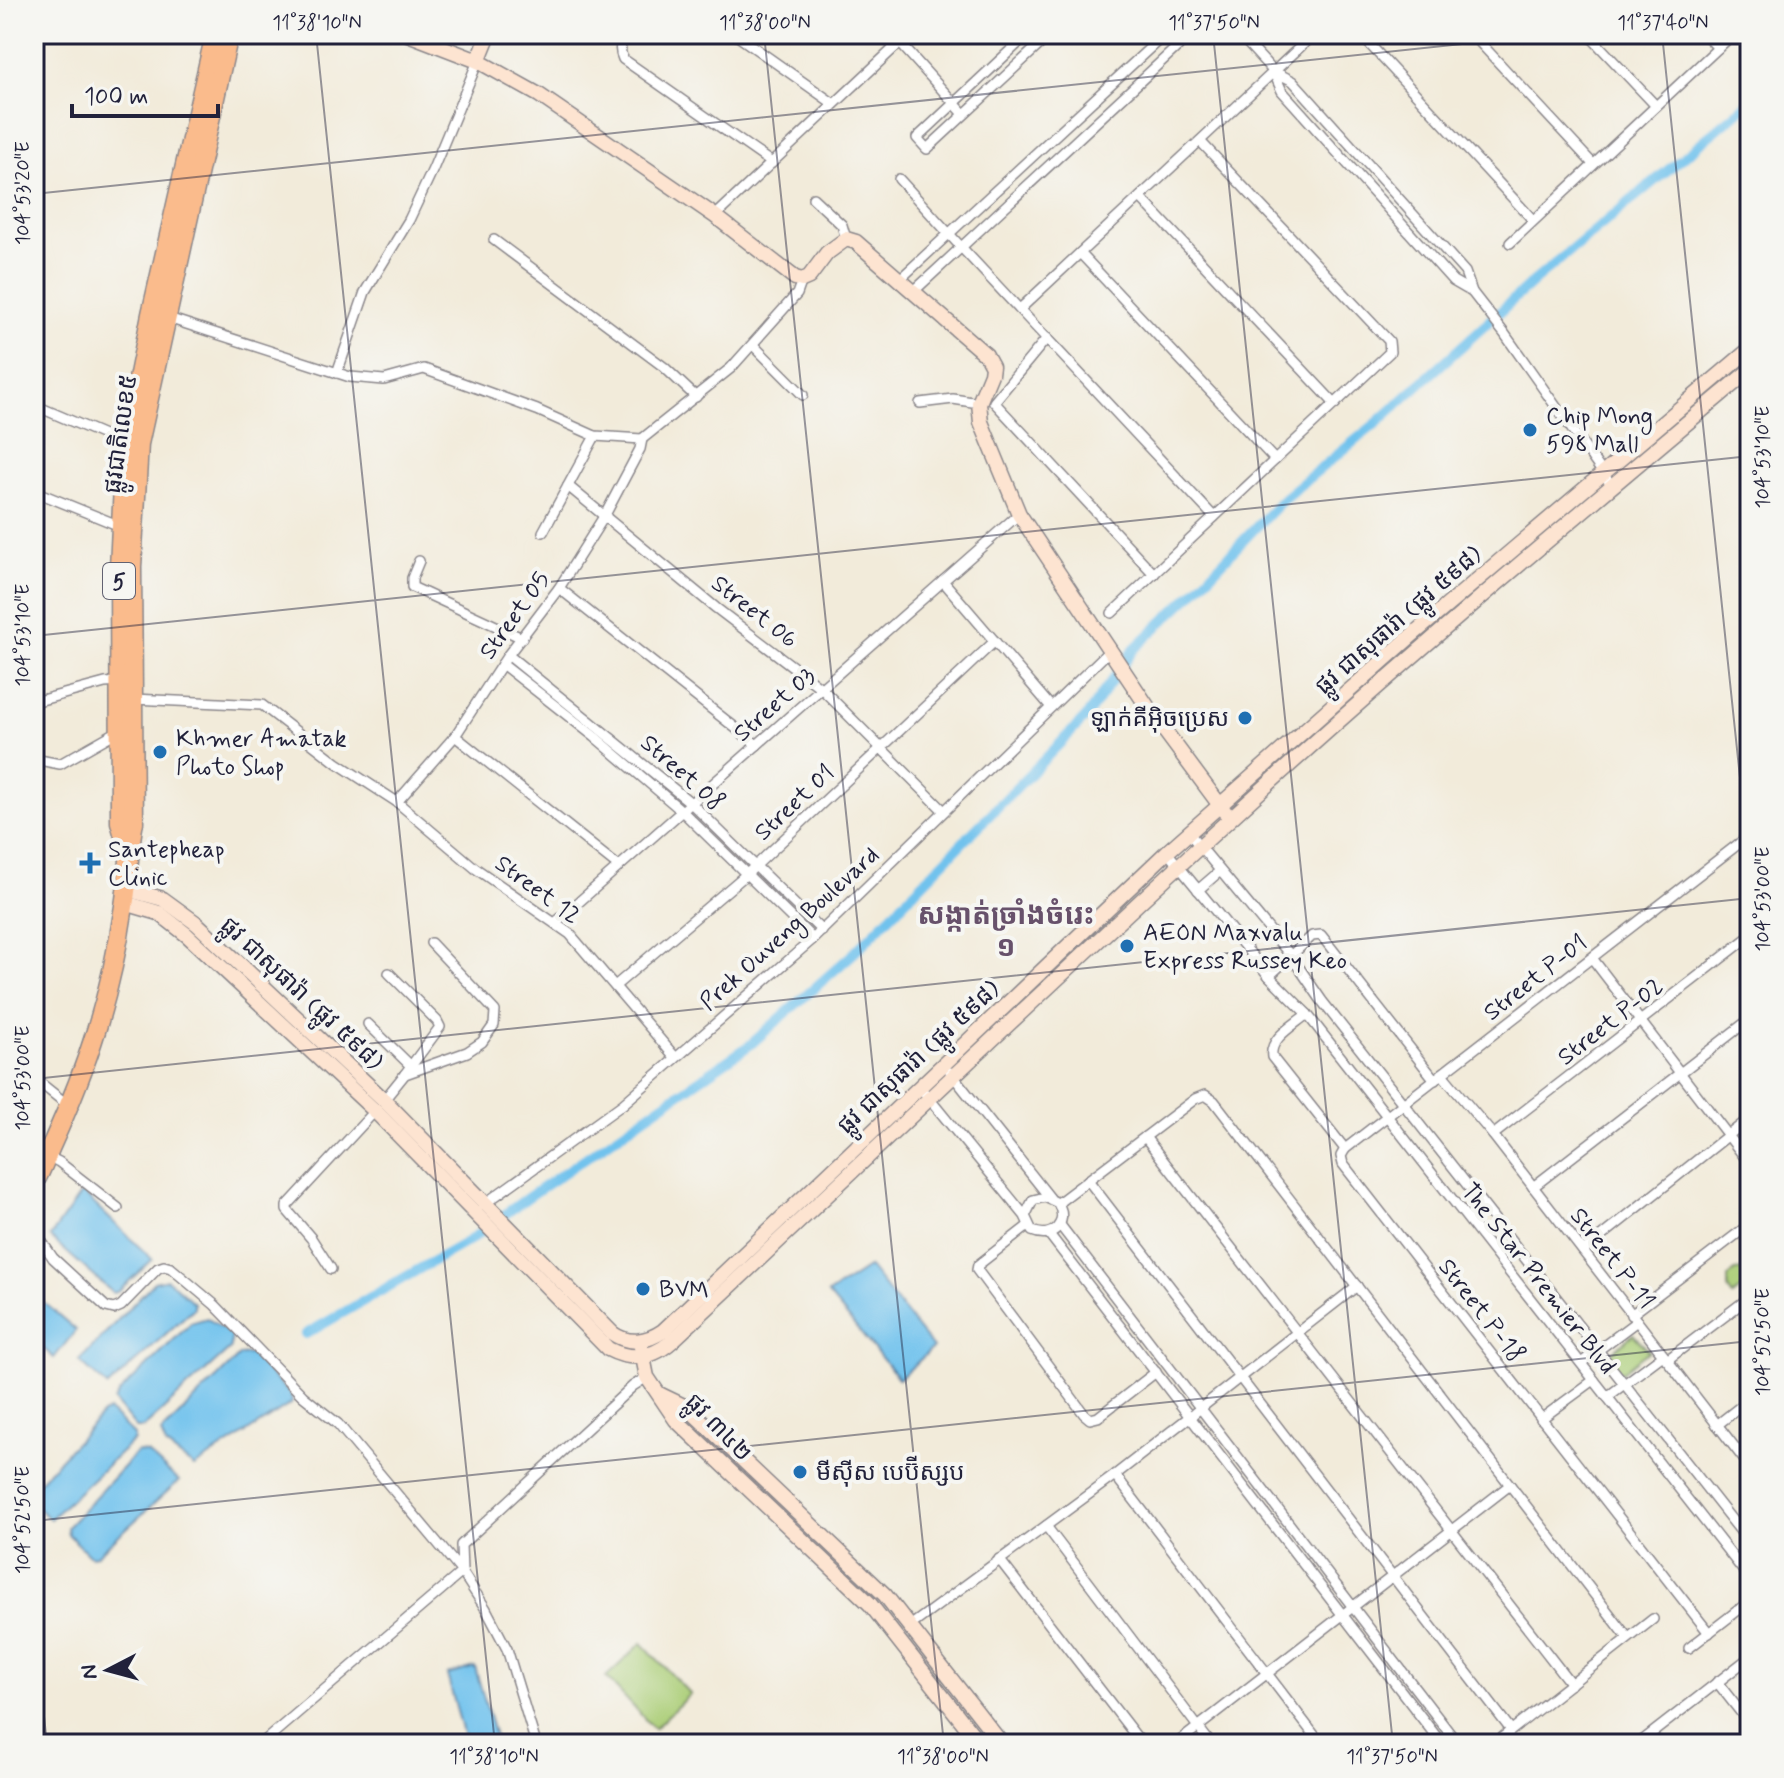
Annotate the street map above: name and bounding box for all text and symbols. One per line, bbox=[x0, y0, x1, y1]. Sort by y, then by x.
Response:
text: 11°38'10"N bbox=[272, 10, 362, 37]
text: 11°38'00"N bbox=[719, 10, 811, 37]
text: 11°37'50"N bbox=[1168, 10, 1260, 37]
text: 11°37'40"N bbox=[1617, 10, 1709, 37]
scale bar bbox=[72, 68, 218, 118]
text: 100 m bbox=[84, 82, 148, 113]
text: 104°53'20"E bbox=[10, 141, 37, 245]
street label: ផ្លូវជាតិលេខ៥ bbox=[98, 373, 150, 497]
place label: Chip Mong 598 Mall bbox=[1546, 402, 1653, 461]
text: 104°53'10"E bbox=[1750, 406, 1777, 508]
marker: Chip Mong 598 Mall bbox=[1521, 421, 1539, 439]
street label: ផ្លូវ ជាសុផារ៉ា (ផ្លូវ ៥៩៨) bbox=[1309, 540, 1493, 706]
road number: 5 bbox=[103, 563, 135, 599]
street label: Street 05 bbox=[473, 566, 558, 666]
street label: Street 06 bbox=[704, 569, 804, 656]
text: 104°53'10"E bbox=[10, 584, 37, 686]
street label: Street 03 bbox=[728, 661, 822, 749]
place label: ឡាក់គីអ៊ិចប្រេស bbox=[1090, 704, 1229, 735]
marker: ឡាក់គីអ៊ិចប្រេស bbox=[1236, 709, 1254, 727]
place label: Khmer Amatak Photo Shop bbox=[176, 724, 347, 783]
street label: Street 08 bbox=[633, 728, 731, 818]
marker: Khmer Amatak Photo Shop bbox=[151, 743, 169, 761]
street label: Street 01 bbox=[748, 758, 842, 848]
place label: Santepheap Clinic bbox=[108, 835, 224, 894]
street label: Prek Ouveng Boulevard bbox=[694, 840, 888, 1019]
text: 104°53'00"E bbox=[1750, 846, 1777, 952]
street label: Street 12 bbox=[488, 849, 586, 932]
marker: Santepheap Clinic bbox=[79, 852, 101, 874]
district label: សង្កាត់ច្រាំងចំរេះ ១ bbox=[917, 898, 1095, 967]
street label: ផ្លូវ ជាសុផារ៉ា (ផ្លូវ ៥៩៨) bbox=[210, 911, 389, 1082]
place label: AEON Maxvalu Express Russey Keo bbox=[1143, 918, 1347, 977]
street label: Street P-01 bbox=[1478, 928, 1594, 1028]
marker: AEON Maxvalu Express Russey Keo bbox=[1118, 937, 1136, 955]
street label: Street P-02 bbox=[1552, 971, 1670, 1073]
street label: ផ្លូវ ជាសុផារ៉ា (ផ្លូវ ៥៩៨) bbox=[831, 974, 1011, 1145]
text: 104°53'00"E bbox=[10, 1025, 37, 1131]
street label: The Star Premier Blvd bbox=[1453, 1177, 1622, 1381]
street label: Street P-11 bbox=[1562, 1202, 1661, 1316]
street label: Street P-18 bbox=[1431, 1253, 1531, 1369]
place label: BVM bbox=[659, 1275, 709, 1306]
marker: BVM bbox=[634, 1280, 652, 1298]
text: 104°52'50"E bbox=[1750, 1288, 1777, 1396]
street label: ផ្លូវ ៣៤២ bbox=[674, 1387, 758, 1472]
place label: មីសុីស បេប៊ីស្សប bbox=[816, 1455, 964, 1489]
marker: មីសុីស បេប៊ីស្សប bbox=[791, 1463, 809, 1481]
text: 104°52'50"E bbox=[10, 1466, 37, 1574]
north arrow bbox=[68, 1630, 148, 1710]
text: N bbox=[75, 1663, 105, 1681]
text: 11°38'10"N bbox=[449, 1744, 539, 1771]
text: 11°38'00"N bbox=[897, 1744, 989, 1771]
text: 11°37'50"N bbox=[1346, 1744, 1438, 1771]

